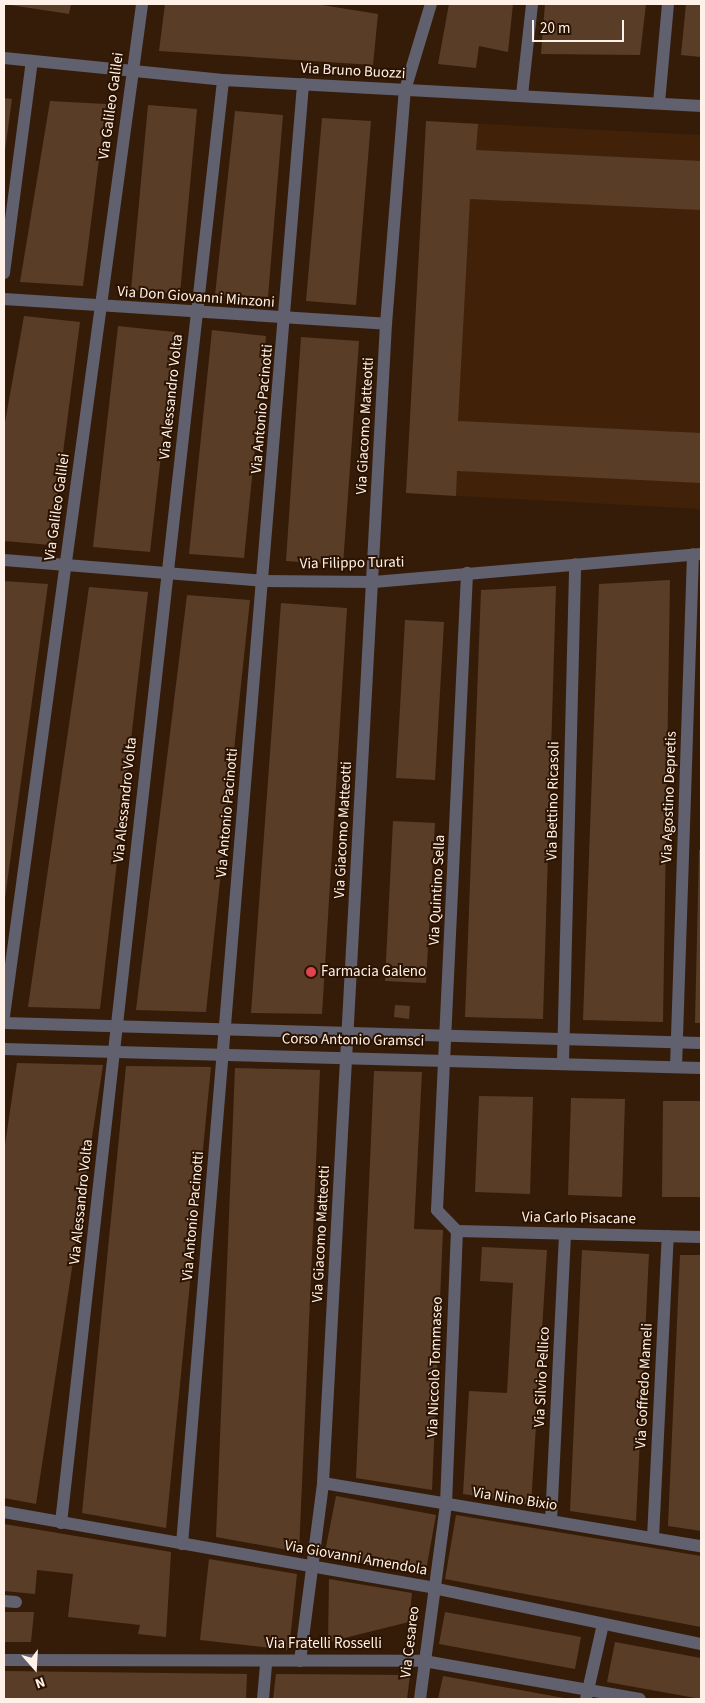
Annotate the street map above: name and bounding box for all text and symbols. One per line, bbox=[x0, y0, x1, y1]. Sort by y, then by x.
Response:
scale bar bbox=[535, 10, 628, 42]
text: 20 m bbox=[540, 18, 570, 39]
street label: Via Galileo Galilei bbox=[95, 51, 127, 161]
street label: Via Bruno Buozzi bbox=[300, 59, 406, 83]
street label: Via Don Giovanni Minzoni bbox=[117, 283, 275, 311]
street label: Via Alessandro Volta bbox=[155, 333, 187, 461]
street label: Via Antonio Pacinotti bbox=[247, 344, 277, 474]
street label: Via Giacomo Matteotti bbox=[352, 357, 378, 495]
street label: Via Galileo Galilei bbox=[41, 452, 73, 562]
street label: Via Filippo Turati bbox=[299, 553, 405, 573]
street label: Via Agostino Depretis bbox=[658, 731, 680, 863]
street label: Via Alessandro Volta bbox=[109, 736, 141, 864]
street label: Via Bettino Ricasoli bbox=[543, 741, 563, 861]
street label: Via Antonio Pacinotti bbox=[212, 748, 242, 878]
street label: Via Giacomo Matteotti bbox=[330, 761, 356, 899]
street label: Via Quintino Sella bbox=[425, 834, 449, 946]
place label: Farmacia Galeno bbox=[321, 963, 426, 981]
marker: Farmacia Galeno bbox=[305, 966, 317, 978]
street label: Corso Antonio Gramsci bbox=[282, 1030, 424, 1050]
street label: Via Alessandro Volta bbox=[65, 1138, 97, 1266]
street label: Via Antonio Pacinotti bbox=[178, 1151, 208, 1281]
street label: Via Giacomo Matteotti bbox=[308, 1165, 334, 1303]
street label: Via Carlo Pisacane bbox=[522, 1208, 636, 1228]
street label: Via Niccolò Tommaseo bbox=[424, 1296, 446, 1438]
street label: Via Goffredo Mameli bbox=[632, 1323, 656, 1449]
street label: Via Silvio Pellico bbox=[530, 1326, 554, 1428]
street label: Via Nino Bixio bbox=[471, 1483, 559, 1515]
street label: Via Giovanni Amendola bbox=[283, 1537, 429, 1579]
street label: Via Cesareo bbox=[397, 1605, 423, 1679]
street label: Via Fratelli Rosselli bbox=[266, 1635, 382, 1653]
north arrow bbox=[10, 1643, 60, 1693]
text: N bbox=[32, 1671, 48, 1693]

